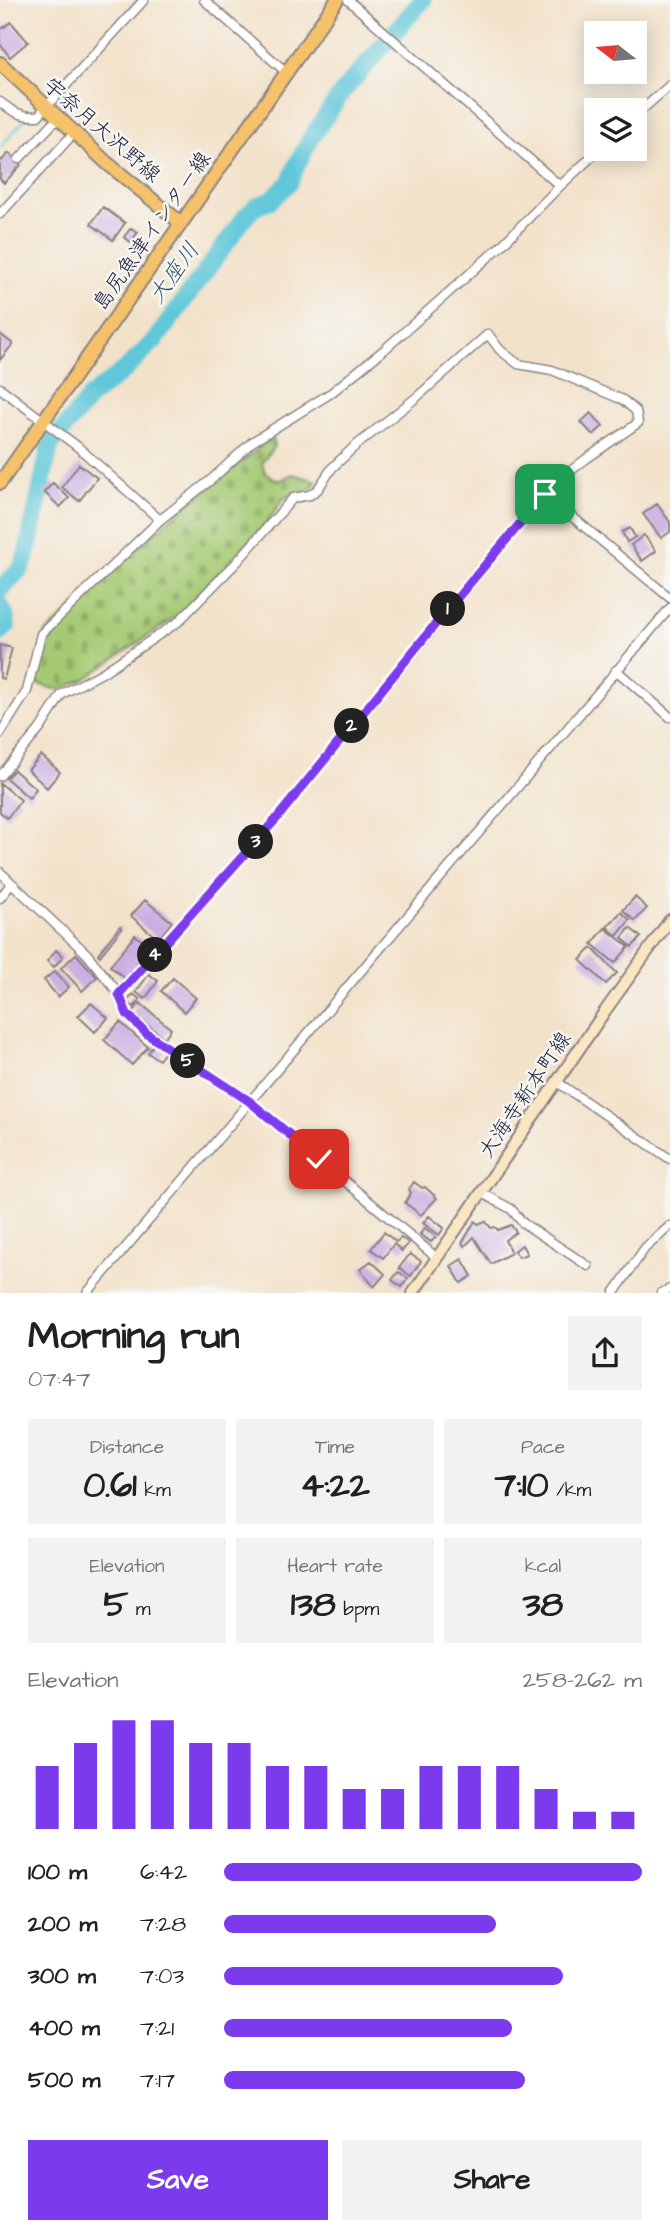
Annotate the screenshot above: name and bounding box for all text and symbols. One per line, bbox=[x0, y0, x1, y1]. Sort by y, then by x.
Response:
north arrow bbox=[584, 21, 648, 84]
map controls bbox=[584, 21, 647, 161]
street label: 宇奈月大沢野線 bbox=[37, 71, 167, 189]
button: layers bbox=[584, 98, 647, 161]
street label: 島尻魚津インター線 bbox=[86, 146, 218, 316]
water label: 大座川 bbox=[141, 236, 207, 310]
pin bbox=[515, 464, 575, 524]
icon: arrive bbox=[526, 475, 564, 513]
pin: 1 bbox=[430, 592, 466, 626]
text: 1 bbox=[446, 595, 449, 622]
pin: 2 bbox=[334, 708, 370, 744]
text: 2 bbox=[346, 712, 357, 739]
pin: 3 bbox=[238, 824, 274, 860]
text: 3 bbox=[251, 828, 260, 855]
pin: 4 bbox=[138, 937, 172, 972]
text: 4 bbox=[148, 941, 161, 968]
street label: 大海寺新本町線 bbox=[472, 1026, 578, 1164]
pin: 5 bbox=[170, 1044, 206, 1078]
text: 5 bbox=[181, 1047, 194, 1074]
pin bbox=[289, 1129, 349, 1189]
icon: check bbox=[300, 1140, 338, 1178]
text: Morning run bbox=[28, 1311, 240, 1363]
button: share bbox=[568, 1316, 642, 1390]
text: 07:47 bbox=[28, 1363, 90, 1395]
text: Distance bbox=[90, 1434, 164, 1461]
text: Time bbox=[315, 1434, 355, 1461]
text: Pace bbox=[521, 1434, 565, 1461]
text: 0.61 bbox=[83, 1461, 137, 1510]
text: 4:22 bbox=[300, 1461, 370, 1510]
text: 7:10 bbox=[495, 1461, 549, 1510]
text: km bbox=[137, 1477, 171, 1504]
text: /km bbox=[549, 1477, 591, 1504]
text: Elevation bbox=[90, 1553, 164, 1580]
text: Heart rate bbox=[287, 1553, 383, 1580]
text: kcal bbox=[525, 1553, 561, 1580]
text: 5 bbox=[103, 1580, 128, 1629]
text: 138 bbox=[291, 1580, 336, 1629]
text: 38 bbox=[523, 1580, 563, 1629]
text: m bbox=[128, 1596, 151, 1623]
text: bpm bbox=[336, 1596, 379, 1623]
text: Elevation bbox=[28, 1664, 119, 1696]
text: 258–262 m bbox=[523, 1664, 642, 1696]
text: 100 m bbox=[28, 1856, 87, 1888]
text: 6:42 bbox=[140, 1856, 187, 1888]
text: 200 m bbox=[28, 1908, 97, 1940]
text: 7:28 bbox=[140, 1908, 186, 1940]
text: 300 m bbox=[28, 1960, 96, 1992]
text: 7:03 bbox=[140, 1960, 184, 1992]
text: 400 m bbox=[28, 2012, 100, 2044]
text: 7:21 bbox=[140, 2012, 174, 2044]
text: 500 m bbox=[28, 2064, 100, 2096]
text: 7:17 bbox=[140, 2064, 175, 2096]
button: Save bbox=[28, 2140, 328, 2220]
button: Share bbox=[342, 2140, 642, 2220]

